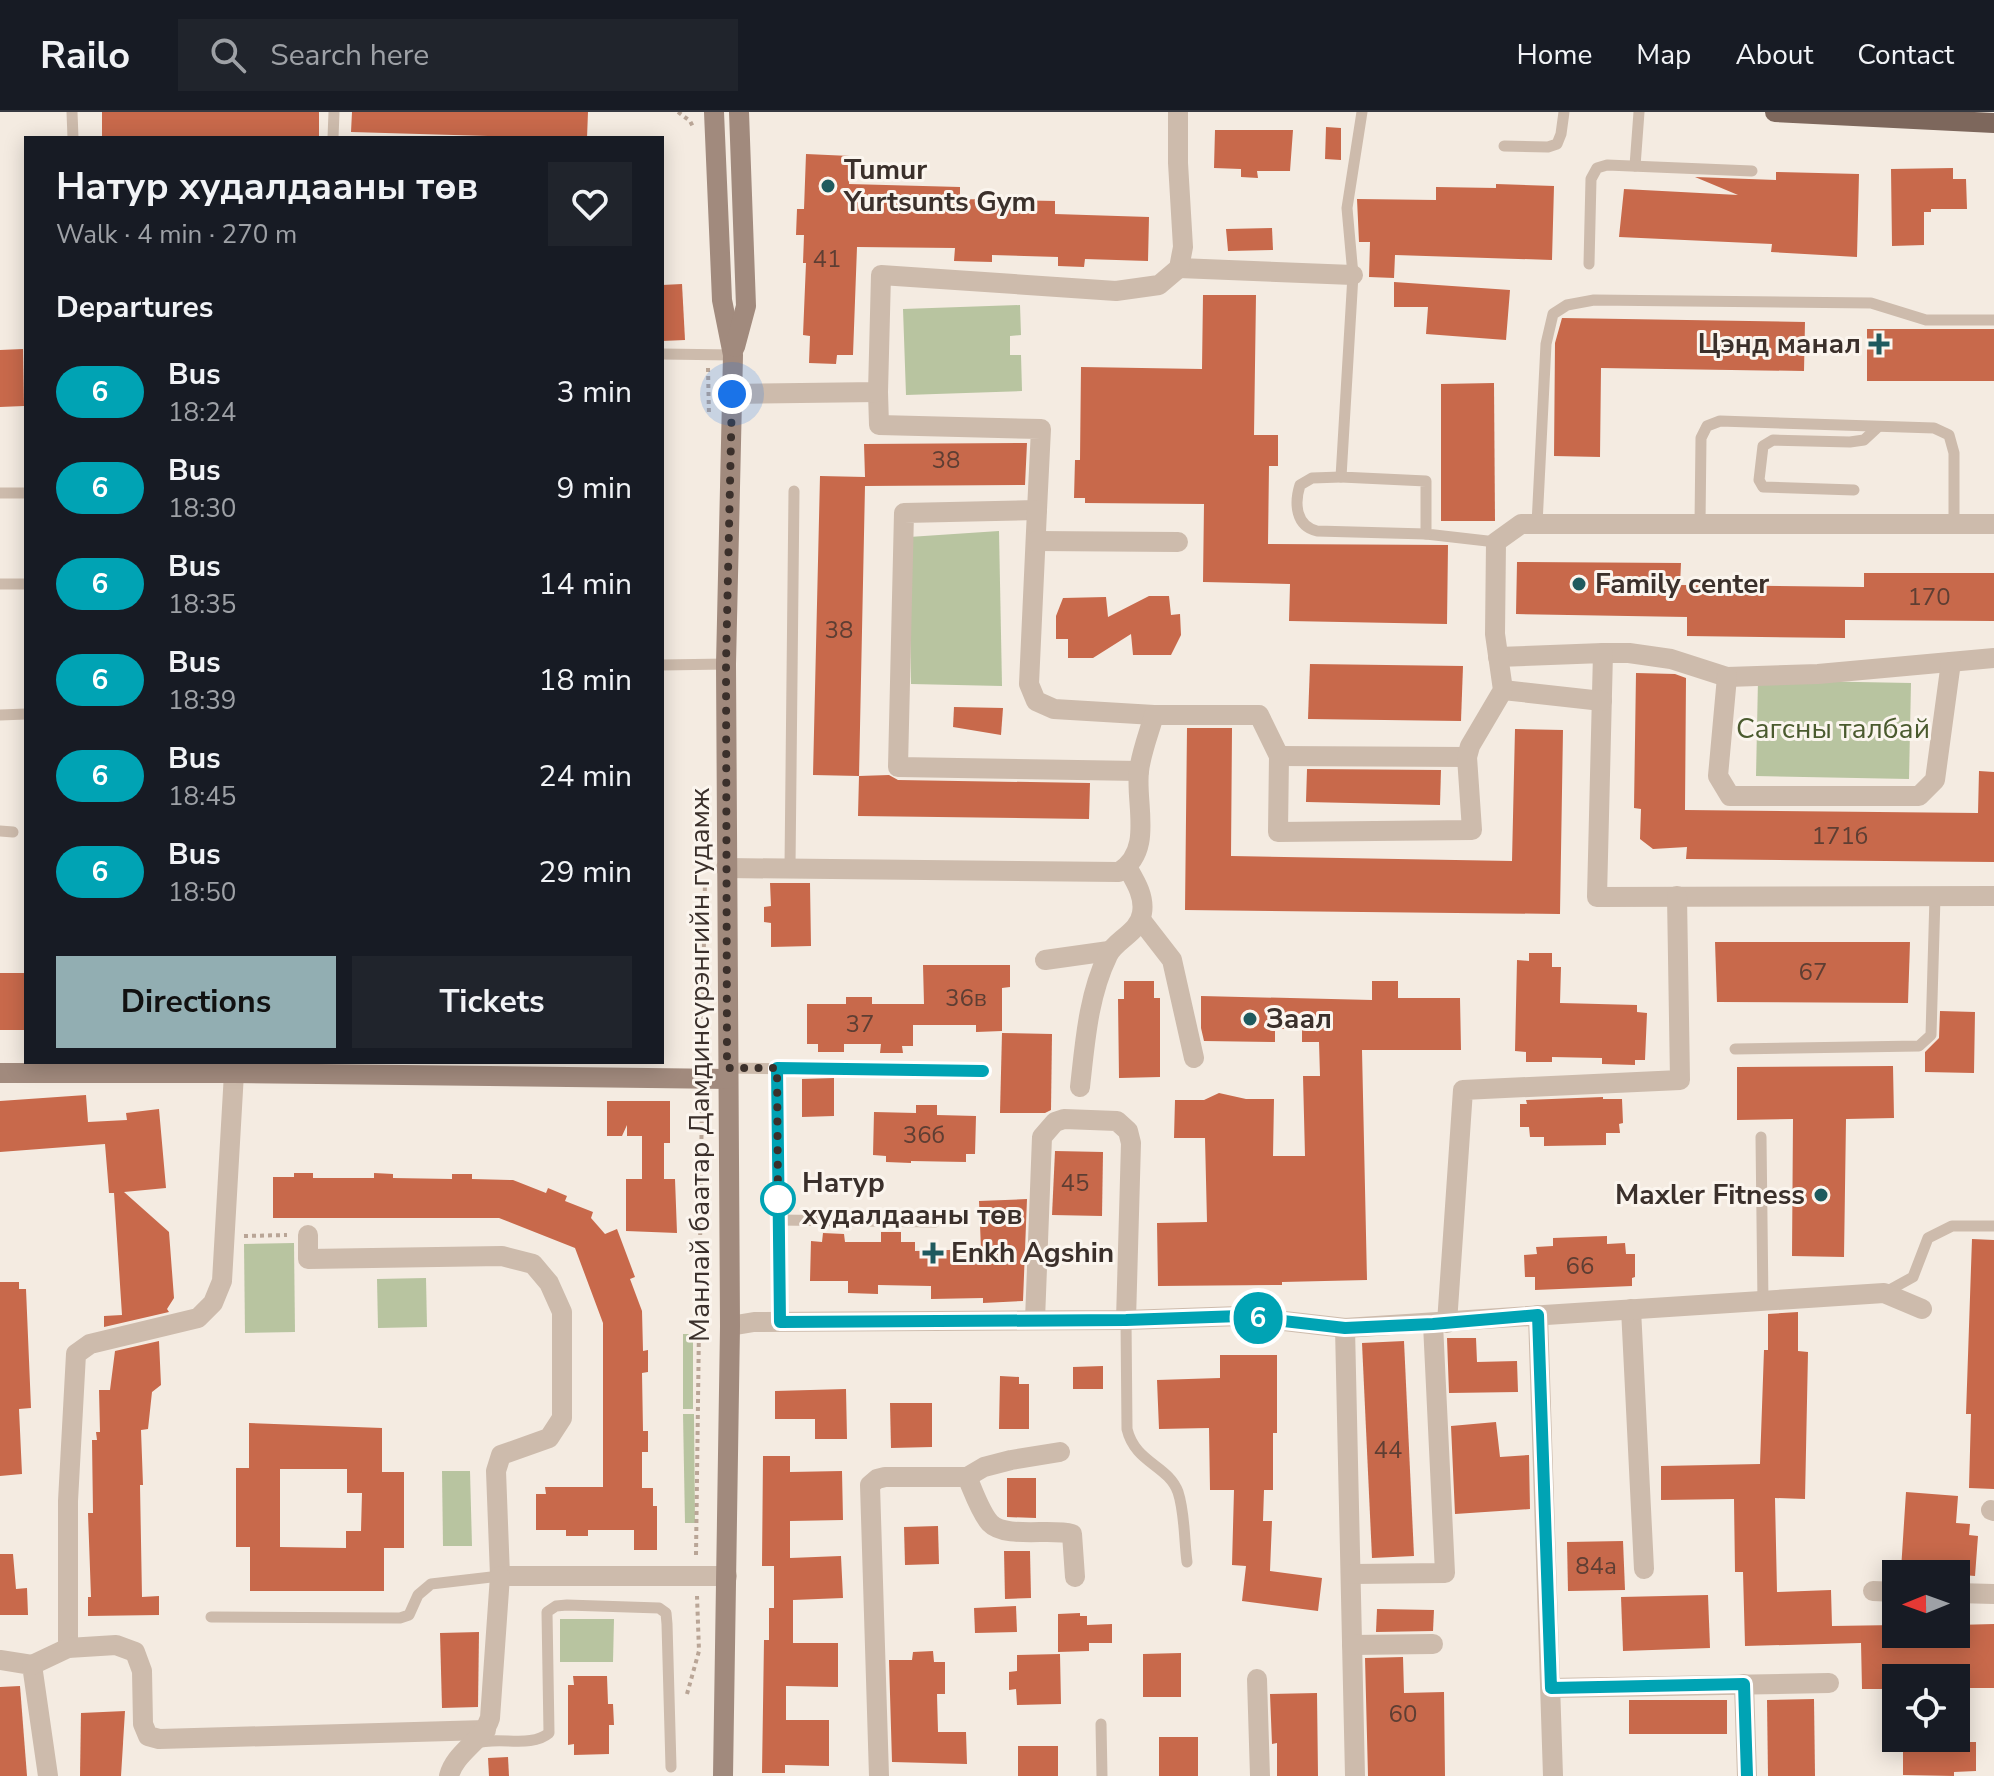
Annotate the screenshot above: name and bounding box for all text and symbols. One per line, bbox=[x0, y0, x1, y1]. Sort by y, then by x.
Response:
search box bbox=[178, 19, 738, 91]
text: Railo bbox=[40, 30, 130, 81]
icon: search bbox=[206, 33, 250, 77]
text: Search here bbox=[270, 35, 429, 76]
text: Home bbox=[1517, 36, 1592, 74]
text: Map bbox=[1636, 36, 1691, 74]
text: About bbox=[1735, 36, 1813, 74]
text: Contact bbox=[1857, 36, 1954, 74]
place label: Tumur Yurtsunts Gym bbox=[843, 151, 1036, 221]
text: Натур худалдааны төв bbox=[56, 161, 478, 212]
button: heart bbox=[548, 162, 632, 246]
marker: Tumur Yurtsunts Gym bbox=[819, 177, 837, 195]
text: Walk · 4 min · 270 m bbox=[56, 217, 297, 252]
house number: 41 bbox=[813, 243, 841, 275]
text: Departures bbox=[56, 287, 213, 328]
place label: Цэнд манал bbox=[1698, 325, 1861, 363]
marker: Цэнд манал bbox=[1868, 333, 1890, 355]
text: Bus bbox=[168, 354, 221, 395]
text: 3 min bbox=[557, 372, 632, 413]
text: 6 bbox=[92, 373, 108, 411]
your location bbox=[712, 374, 752, 414]
text: 18:24 bbox=[168, 395, 236, 430]
house number: 38 bbox=[932, 444, 960, 476]
text: Bus bbox=[168, 450, 221, 491]
text: 9 min bbox=[557, 468, 632, 509]
text: 6 bbox=[92, 469, 108, 507]
text: 18:30 bbox=[168, 491, 236, 526]
text: Bus bbox=[168, 546, 221, 587]
text: 14 min bbox=[539, 564, 632, 605]
text: 6 bbox=[92, 565, 108, 603]
place label: Family center bbox=[1595, 565, 1769, 603]
marker: Family center bbox=[1570, 575, 1588, 593]
house number: 170 bbox=[1907, 581, 1951, 613]
text: 18:35 bbox=[168, 587, 236, 622]
house number: 38 bbox=[825, 614, 853, 646]
text: Bus bbox=[168, 642, 221, 683]
text: 18 min bbox=[539, 660, 632, 701]
text: 6 bbox=[92, 661, 108, 699]
text: 18:39 bbox=[168, 683, 236, 718]
park label: Сагсны талбай bbox=[1736, 710, 1930, 748]
text: Bus bbox=[168, 738, 221, 779]
text: 24 min bbox=[539, 756, 632, 797]
text: 6 bbox=[92, 757, 108, 795]
text: 18:45 bbox=[168, 779, 236, 814]
street label: Манлай баатар Дамдинсүрэнгийн гудамж bbox=[681, 788, 719, 1342]
house number: 171б bbox=[1812, 820, 1868, 852]
text: Bus bbox=[168, 834, 221, 875]
text: 29 min bbox=[539, 852, 632, 893]
text: 6 bbox=[92, 853, 108, 891]
text: 18:50 bbox=[168, 875, 236, 910]
button: Directions bbox=[56, 956, 336, 1048]
button: Tickets bbox=[352, 956, 632, 1048]
house number: 67 bbox=[1799, 956, 1827, 988]
house number: 36в bbox=[945, 982, 987, 1014]
place label: Заал bbox=[1266, 1000, 1332, 1038]
house number: 37 bbox=[846, 1008, 874, 1040]
marker: Заал bbox=[1241, 1010, 1259, 1028]
house number: 36б bbox=[903, 1119, 945, 1151]
place label: Натур худалдааны төв bbox=[802, 1164, 1022, 1234]
house number: 45 bbox=[1061, 1167, 1089, 1199]
place label: Maxler Fitness bbox=[1615, 1176, 1805, 1214]
marker: Натур худалдааны төв bbox=[761, 1182, 795, 1216]
marker: Maxler Fitness bbox=[1812, 1186, 1830, 1204]
place label: Enkh Agshin bbox=[951, 1234, 1114, 1272]
marker: Enkh Agshin bbox=[922, 1242, 944, 1264]
house number: 66 bbox=[1566, 1250, 1594, 1282]
line badge: 6 bbox=[1232, 1292, 1284, 1344]
text: 6 bbox=[1250, 1299, 1266, 1337]
house number: 44 bbox=[1374, 1434, 1402, 1466]
house number: 84а bbox=[1575, 1550, 1617, 1582]
north arrow bbox=[1882, 1560, 1970, 1648]
map controls bbox=[1882, 1560, 1970, 1752]
button: locate bbox=[1882, 1664, 1970, 1752]
house number: 60 bbox=[1389, 1698, 1417, 1730]

